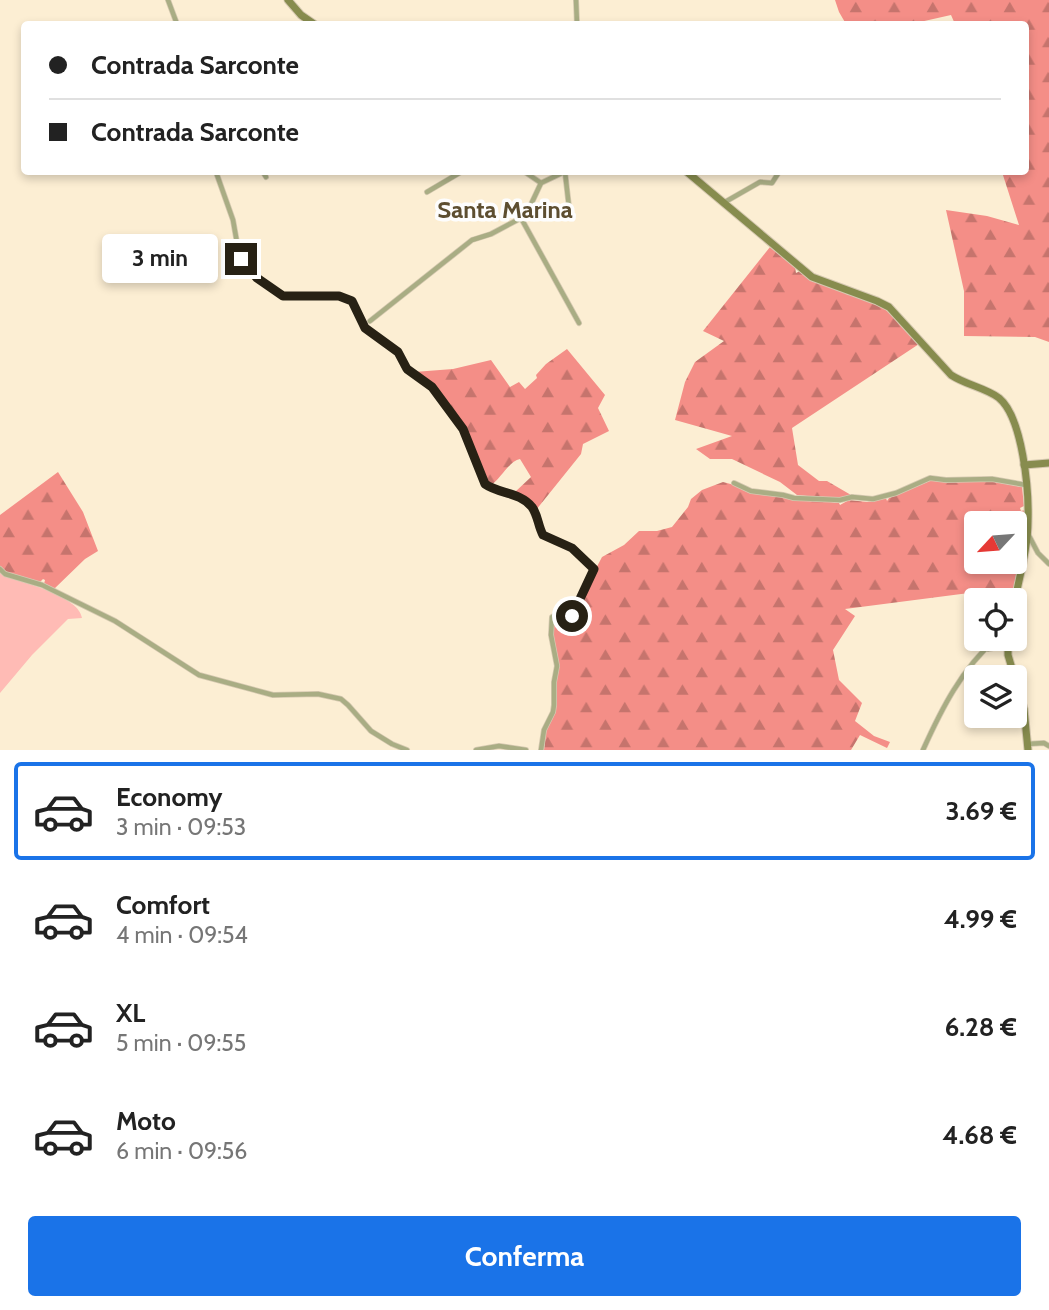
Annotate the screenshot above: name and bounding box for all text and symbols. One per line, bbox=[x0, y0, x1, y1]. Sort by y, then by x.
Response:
text: Contrada Sarconte bbox=[91, 49, 299, 81]
text: Contrada Sarconte bbox=[91, 116, 299, 148]
district label: Santa Marina bbox=[437, 195, 573, 224]
callout: 3 min bbox=[101, 234, 216, 284]
route end bbox=[225, 243, 257, 275]
text: 3 min bbox=[132, 244, 188, 272]
north arrow bbox=[964, 511, 1027, 574]
map controls bbox=[964, 511, 1027, 728]
button: locate bbox=[964, 588, 1027, 651]
route start bbox=[556, 600, 588, 632]
button: layers bbox=[964, 665, 1027, 728]
icon: car bbox=[32, 780, 95, 843]
text: Economy bbox=[116, 781, 222, 813]
text: 3.69 € bbox=[945, 795, 1017, 827]
text: 3 min · 09:53 bbox=[116, 813, 246, 841]
icon: car bbox=[32, 888, 95, 951]
text: Comfort bbox=[116, 889, 210, 921]
text: 4.99 € bbox=[944, 903, 1017, 935]
text: 4 min · 09:54 bbox=[116, 921, 248, 949]
icon: car bbox=[32, 996, 95, 1059]
text: XL bbox=[116, 997, 145, 1029]
text: 6.28 € bbox=[945, 1011, 1017, 1043]
text: 5 min · 09:55 bbox=[116, 1029, 246, 1057]
icon: car bbox=[32, 1104, 95, 1167]
text: Moto bbox=[116, 1105, 176, 1137]
text: 4.68 € bbox=[942, 1119, 1017, 1151]
text: 6 min · 09:56 bbox=[116, 1137, 247, 1165]
button: Conferma bbox=[28, 1216, 1021, 1296]

